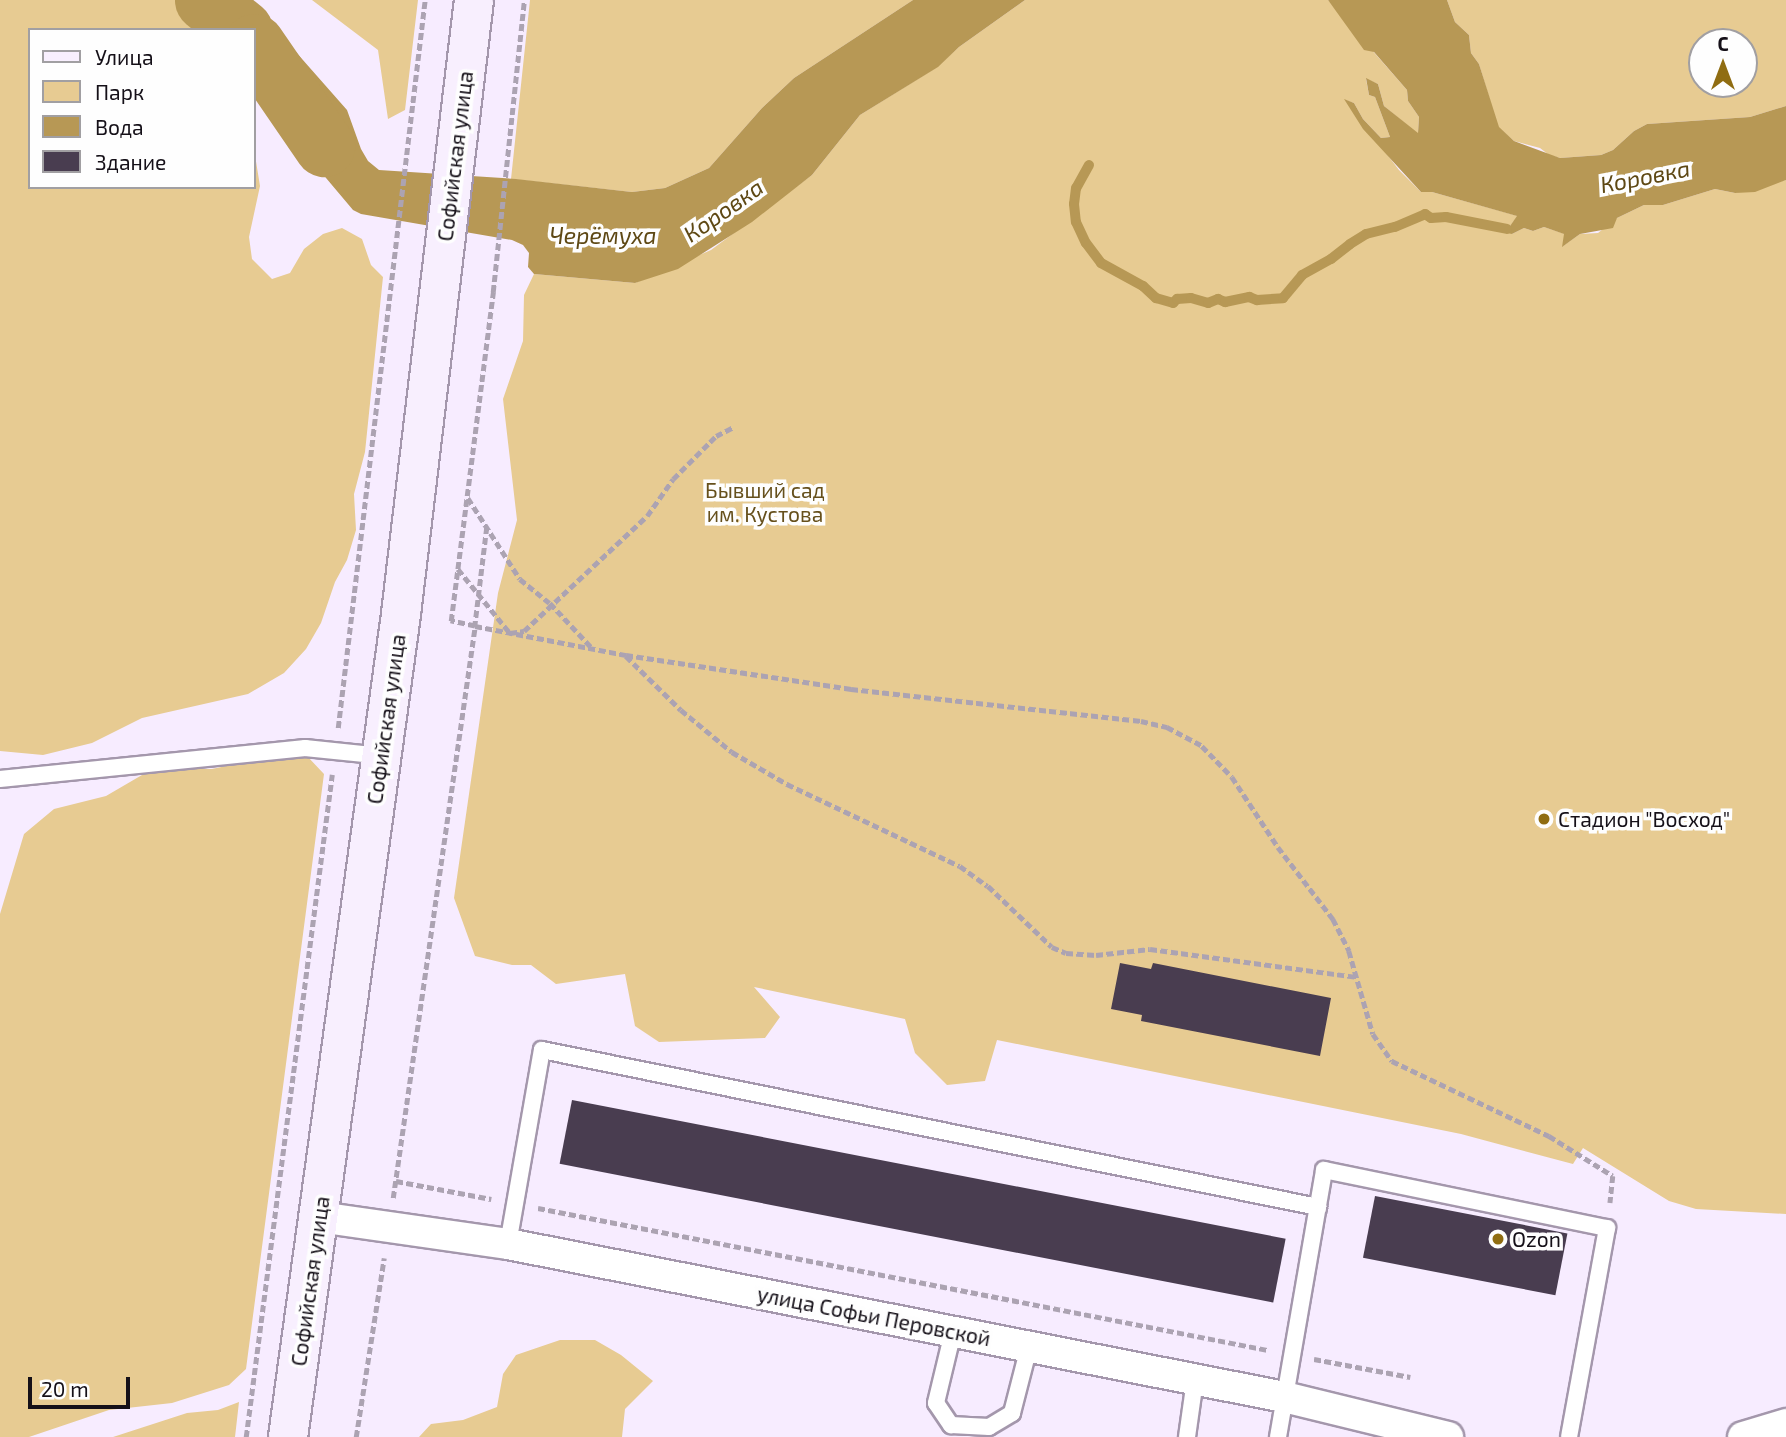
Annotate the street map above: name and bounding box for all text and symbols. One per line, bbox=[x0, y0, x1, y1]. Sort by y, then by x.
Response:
legend bbox=[28, 28, 256, 189]
north arrow bbox=[1688, 28, 1758, 98]
text: С bbox=[1717, 32, 1729, 55]
text: Улица bbox=[95, 44, 154, 69]
street label: Софийская улица bbox=[432, 69, 478, 243]
text: Парк bbox=[95, 79, 144, 104]
text: Вода bbox=[95, 114, 144, 139]
text: Здание bbox=[95, 149, 166, 174]
water label: Коровка bbox=[1598, 154, 1692, 198]
water label: Коровка bbox=[678, 173, 768, 247]
water label: Черёмуха bbox=[550, 221, 656, 249]
park label: Бывший сад им. Кустова bbox=[705, 477, 825, 527]
street label: Софийская улица bbox=[362, 632, 410, 806]
place label: Стадион "Восход" bbox=[1558, 806, 1730, 832]
marker: Стадион "Восход" bbox=[1536, 811, 1552, 827]
street label: Софийская улица bbox=[286, 1194, 334, 1368]
place label: Ozon bbox=[1512, 1226, 1561, 1252]
marker: Ozon bbox=[1490, 1231, 1506, 1247]
street label: улица Софьи Перовской bbox=[755, 1281, 993, 1351]
scale bar bbox=[32, 1364, 133, 1408]
text: 20 m bbox=[41, 1376, 89, 1401]

